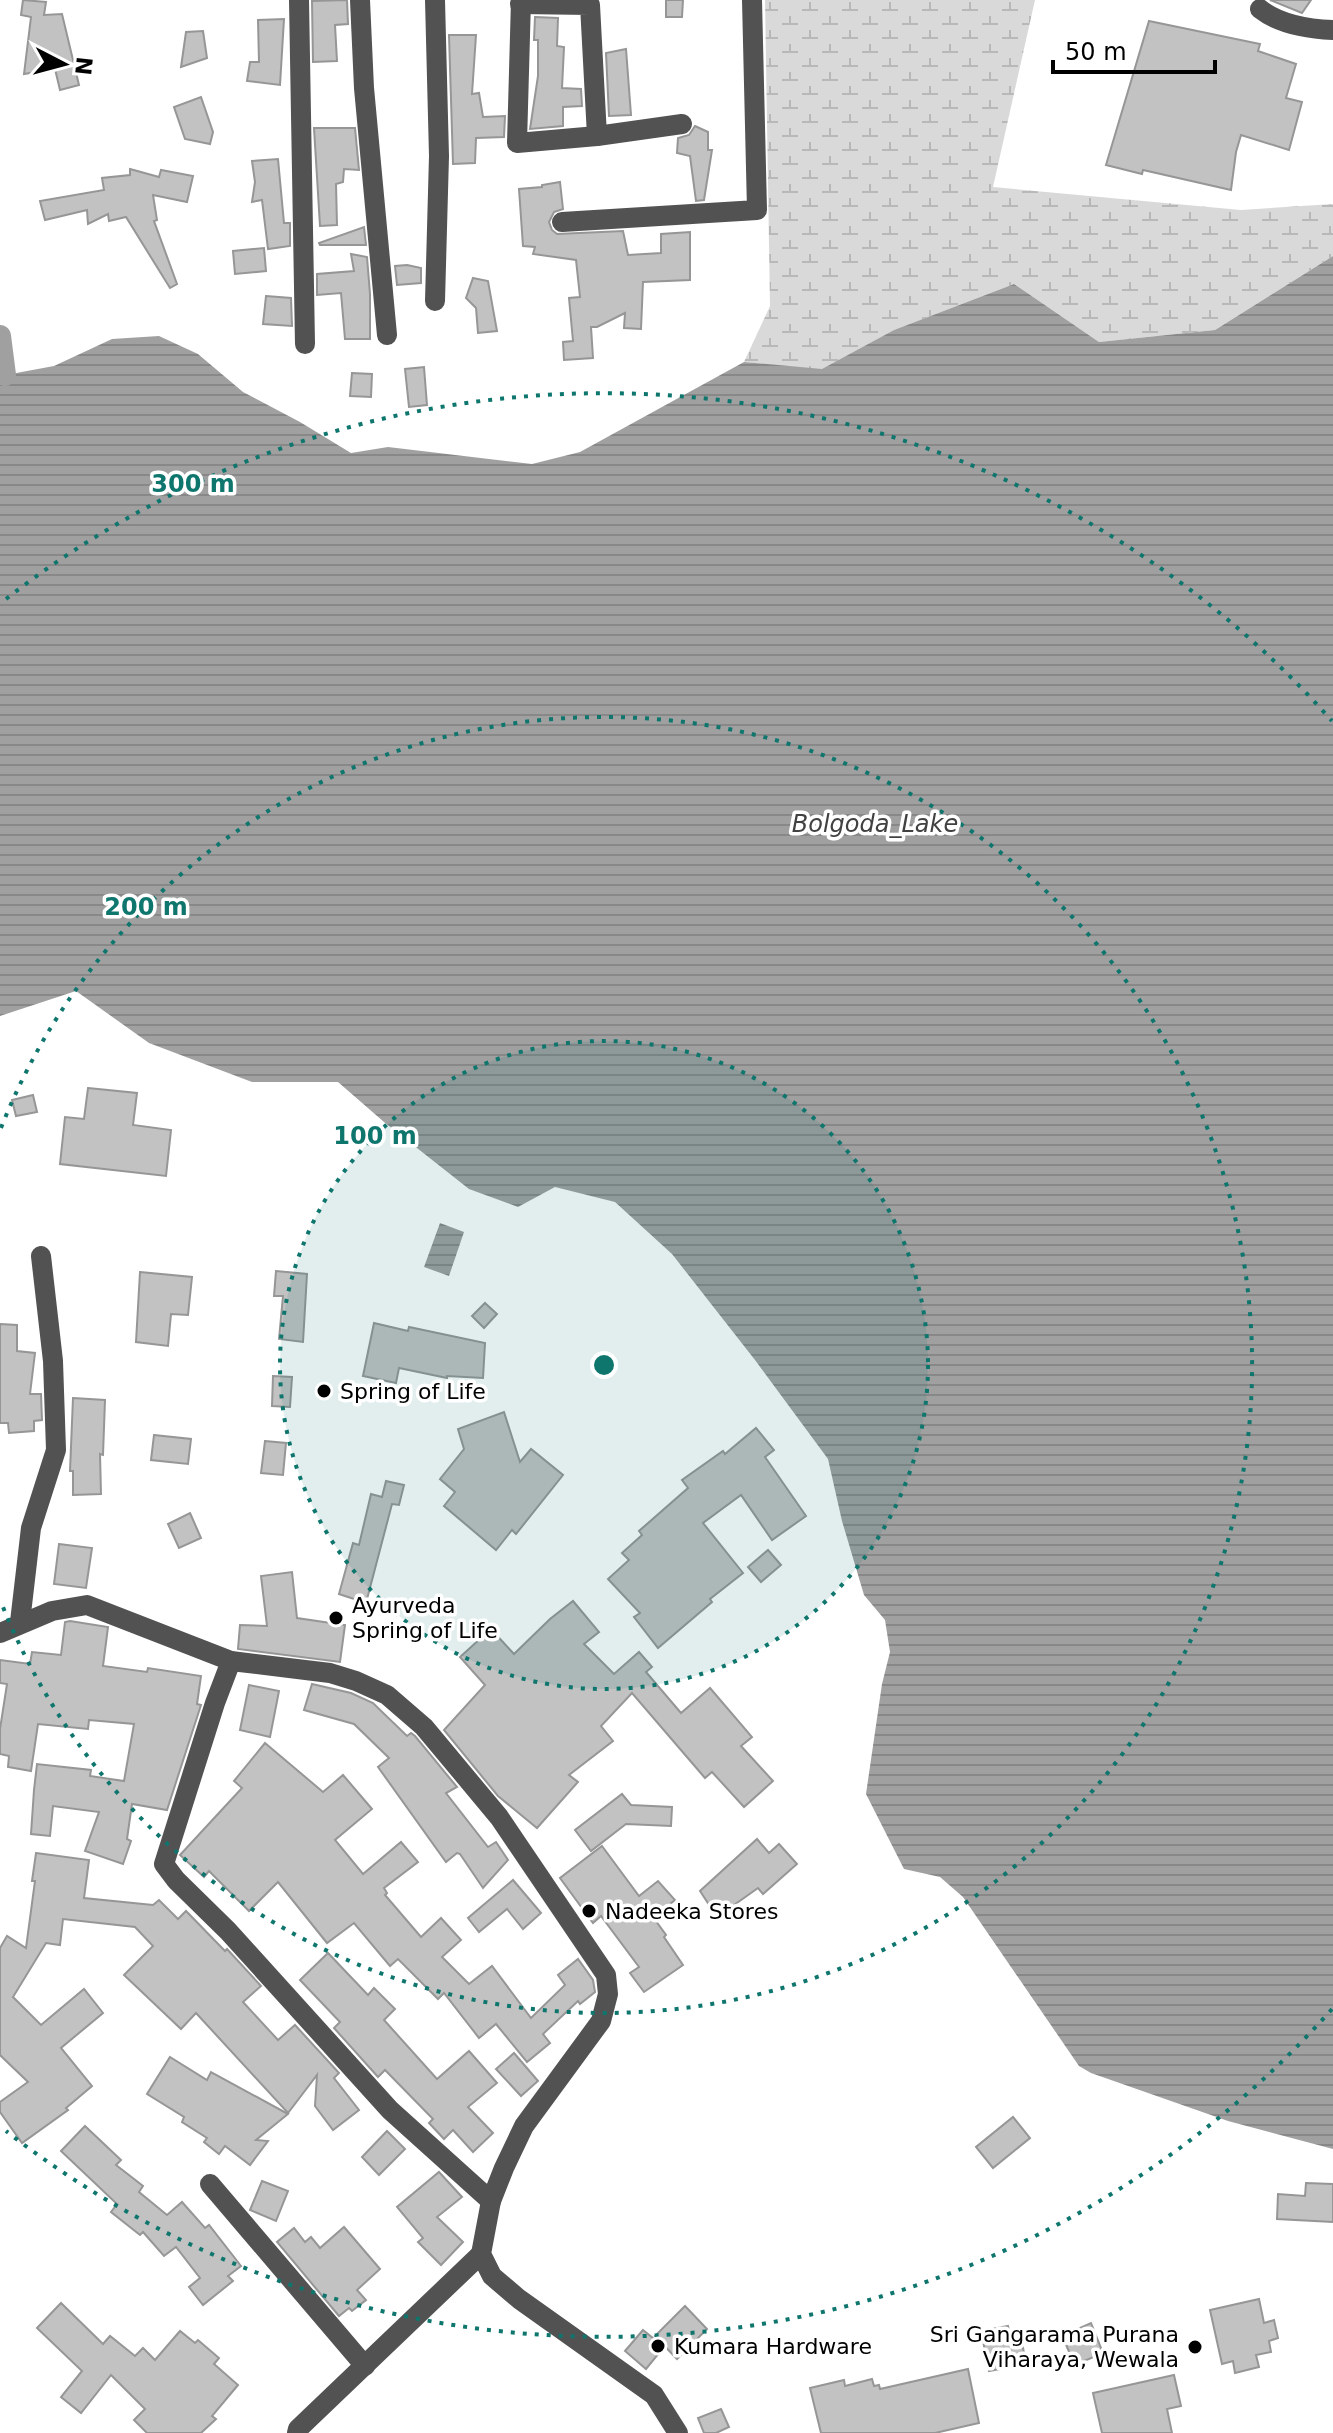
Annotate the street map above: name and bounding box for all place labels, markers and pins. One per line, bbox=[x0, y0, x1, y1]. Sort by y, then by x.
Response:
centre of rings bbox=[590, 1351, 618, 1379]
place label: Spring of Life bbox=[340, 1379, 486, 1404]
marker: Spring of Life bbox=[315, 1382, 333, 1400]
place label: Ayurveda Spring of Life bbox=[352, 1593, 498, 1643]
marker: Ayurveda Spring of Life bbox=[327, 1609, 345, 1627]
place label: Nadeeka Stores bbox=[605, 1899, 778, 1924]
marker: Nadeeka Stores bbox=[580, 1902, 598, 1920]
place label: Sri Gangarama Purana Viharaya, Wewala bbox=[930, 2322, 1179, 2372]
place label: Kumara Hardware bbox=[674, 2334, 872, 2359]
marker: Kumara Hardware bbox=[649, 2337, 667, 2355]
marker: Sri Gangarama Purana Viharaya, Wewala bbox=[1186, 2338, 1204, 2356]

